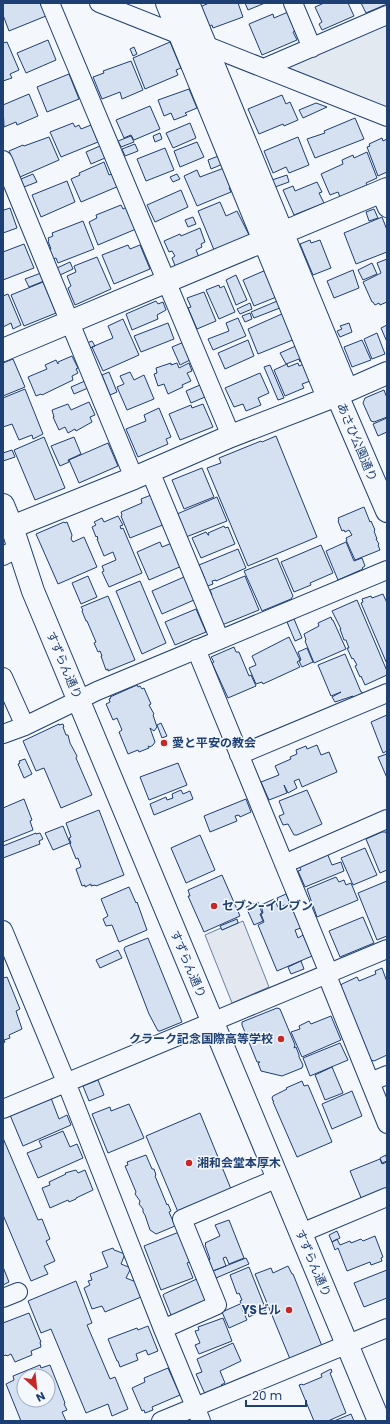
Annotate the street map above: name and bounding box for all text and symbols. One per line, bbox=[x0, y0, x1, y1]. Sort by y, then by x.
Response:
street label: あさひ公園通り bbox=[333, 400, 382, 484]
street label: すずらん通り bbox=[43, 628, 86, 701]
place label: 愛と平安の教会 bbox=[172, 734, 256, 751]
marker: 愛と平安の教会 bbox=[159, 738, 169, 748]
place label: セブン-イレブン bbox=[222, 897, 313, 914]
marker: セブン-イレブン bbox=[209, 901, 219, 911]
street label: すずらん通り bbox=[167, 927, 210, 1000]
place label: クラーク記念国際高等学校 bbox=[129, 1030, 273, 1047]
marker: クラーク記念国際高等学校 bbox=[276, 1034, 286, 1044]
place label: 湘和会堂本厚木 bbox=[197, 1154, 281, 1171]
marker: 湘和会堂本厚木 bbox=[184, 1158, 194, 1168]
street label: すずらん通り bbox=[292, 1226, 335, 1299]
place label: YSビル bbox=[242, 1301, 281, 1318]
marker: YSビル bbox=[284, 1305, 294, 1315]
north arrow bbox=[16, 1368, 56, 1408]
scale bar bbox=[246, 1382, 306, 1408]
text: 20 m bbox=[252, 1387, 282, 1404]
text: N bbox=[33, 1388, 48, 1406]

